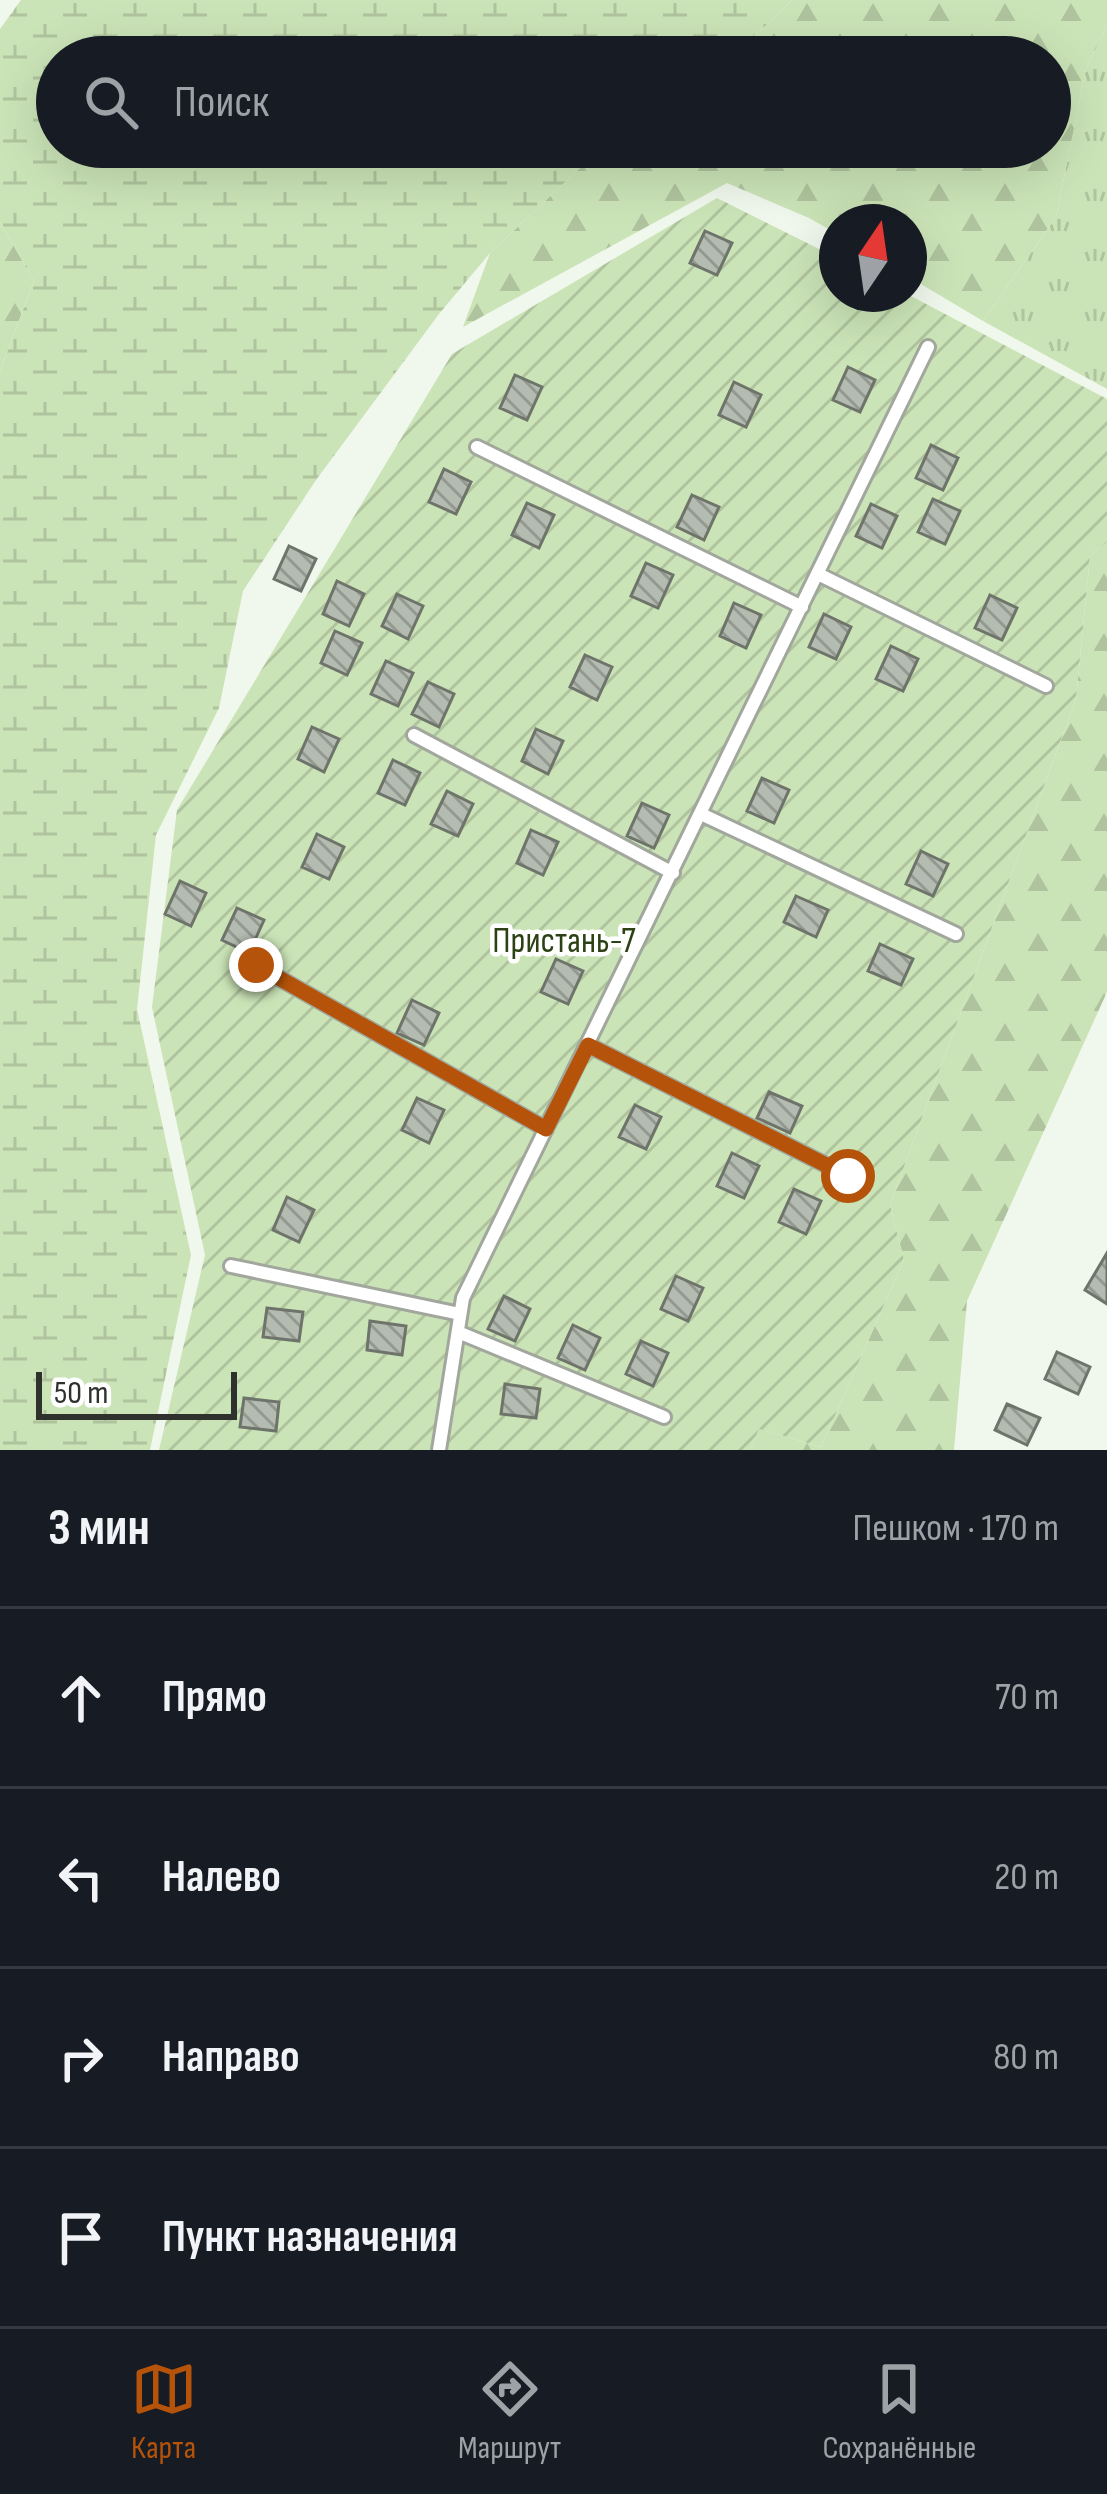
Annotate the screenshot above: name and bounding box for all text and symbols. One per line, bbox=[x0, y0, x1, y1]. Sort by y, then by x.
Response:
search box bbox=[36, 36, 1071, 168]
icon: search bbox=[78, 69, 144, 135]
text: Поиск bbox=[174, 75, 269, 130]
north arrow bbox=[819, 204, 927, 312]
park label: Пристань-7 bbox=[492, 920, 636, 963]
route end bbox=[229, 938, 283, 992]
route start bbox=[821, 1149, 875, 1203]
scale bar bbox=[36, 1366, 237, 1419]
text: 50 m bbox=[54, 1373, 108, 1413]
text: 3 мин bbox=[48, 1498, 150, 1559]
text: Пешком · 170 m bbox=[852, 1505, 1059, 1552]
icon: ahead bbox=[48, 1665, 114, 1731]
text: Прямо bbox=[162, 1670, 267, 1725]
text: 70 m bbox=[995, 1674, 1059, 1721]
icon: left bbox=[48, 1845, 114, 1911]
text: Налево bbox=[162, 1850, 281, 1905]
text: 20 m bbox=[994, 1854, 1059, 1901]
icon: right bbox=[48, 2025, 114, 2091]
text: Направо bbox=[162, 2030, 300, 2085]
text: 80 m bbox=[993, 2034, 1059, 2081]
icon: arrive bbox=[48, 2205, 114, 2271]
text: Пункт назначения bbox=[162, 2210, 457, 2265]
tab: Карта bbox=[131, 2356, 197, 2468]
tab: Маршрут bbox=[458, 2356, 561, 2468]
tab: Сохранённые bbox=[822, 2356, 976, 2468]

